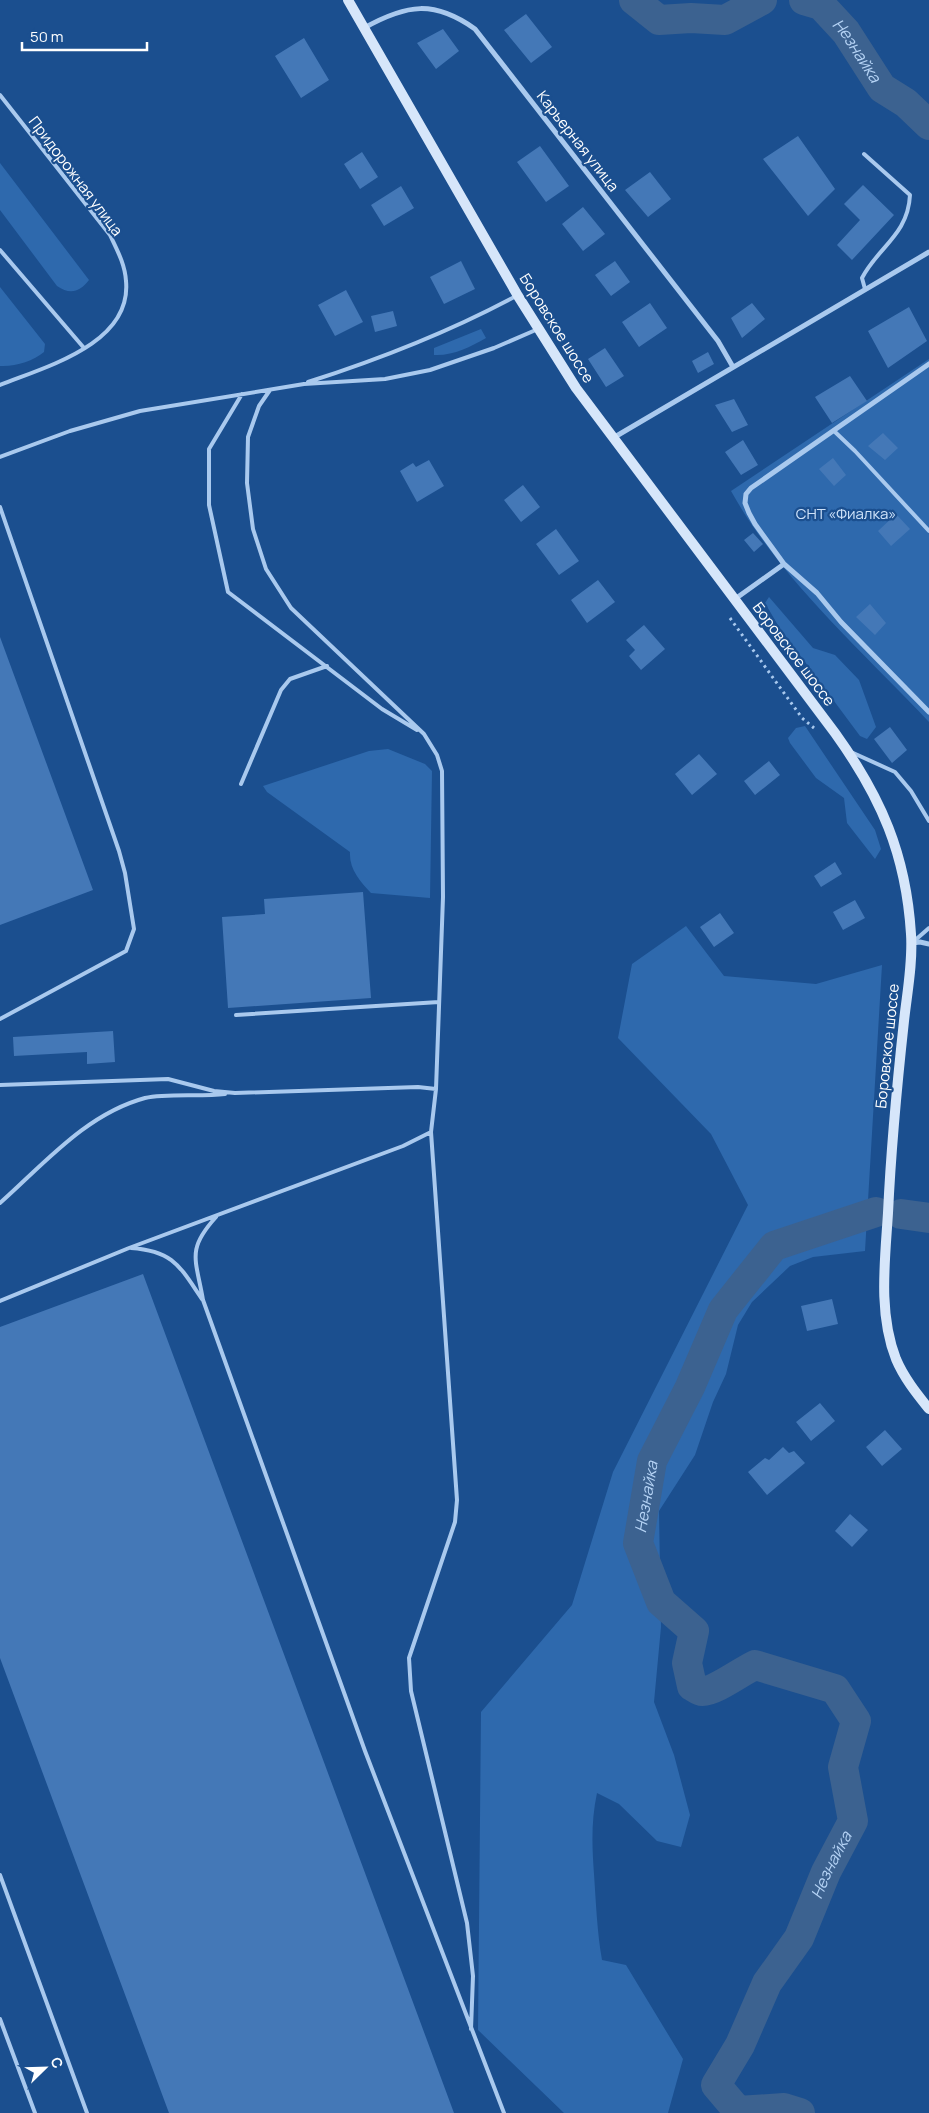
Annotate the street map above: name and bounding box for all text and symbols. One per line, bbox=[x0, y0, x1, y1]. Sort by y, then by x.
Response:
water label: Незнайка bbox=[828, 14, 887, 87]
scale bar bbox=[22, 20, 148, 52]
text: 50 m bbox=[30, 26, 64, 47]
street label: Карьерная улица bbox=[532, 86, 624, 196]
street label: Придорожная улица bbox=[24, 112, 128, 240]
street label: Боровское шоссе bbox=[515, 269, 599, 387]
park label: СНТ «Фиалка» bbox=[796, 503, 896, 524]
street label: Боровское шоссе bbox=[748, 598, 840, 711]
street label: Боровское шоссе bbox=[870, 982, 904, 1109]
water label: Незнайка bbox=[629, 1458, 663, 1534]
water label: Незнайка bbox=[805, 1827, 857, 1902]
north arrow bbox=[20, 2043, 70, 2093]
text: С bbox=[47, 2054, 68, 2071]

